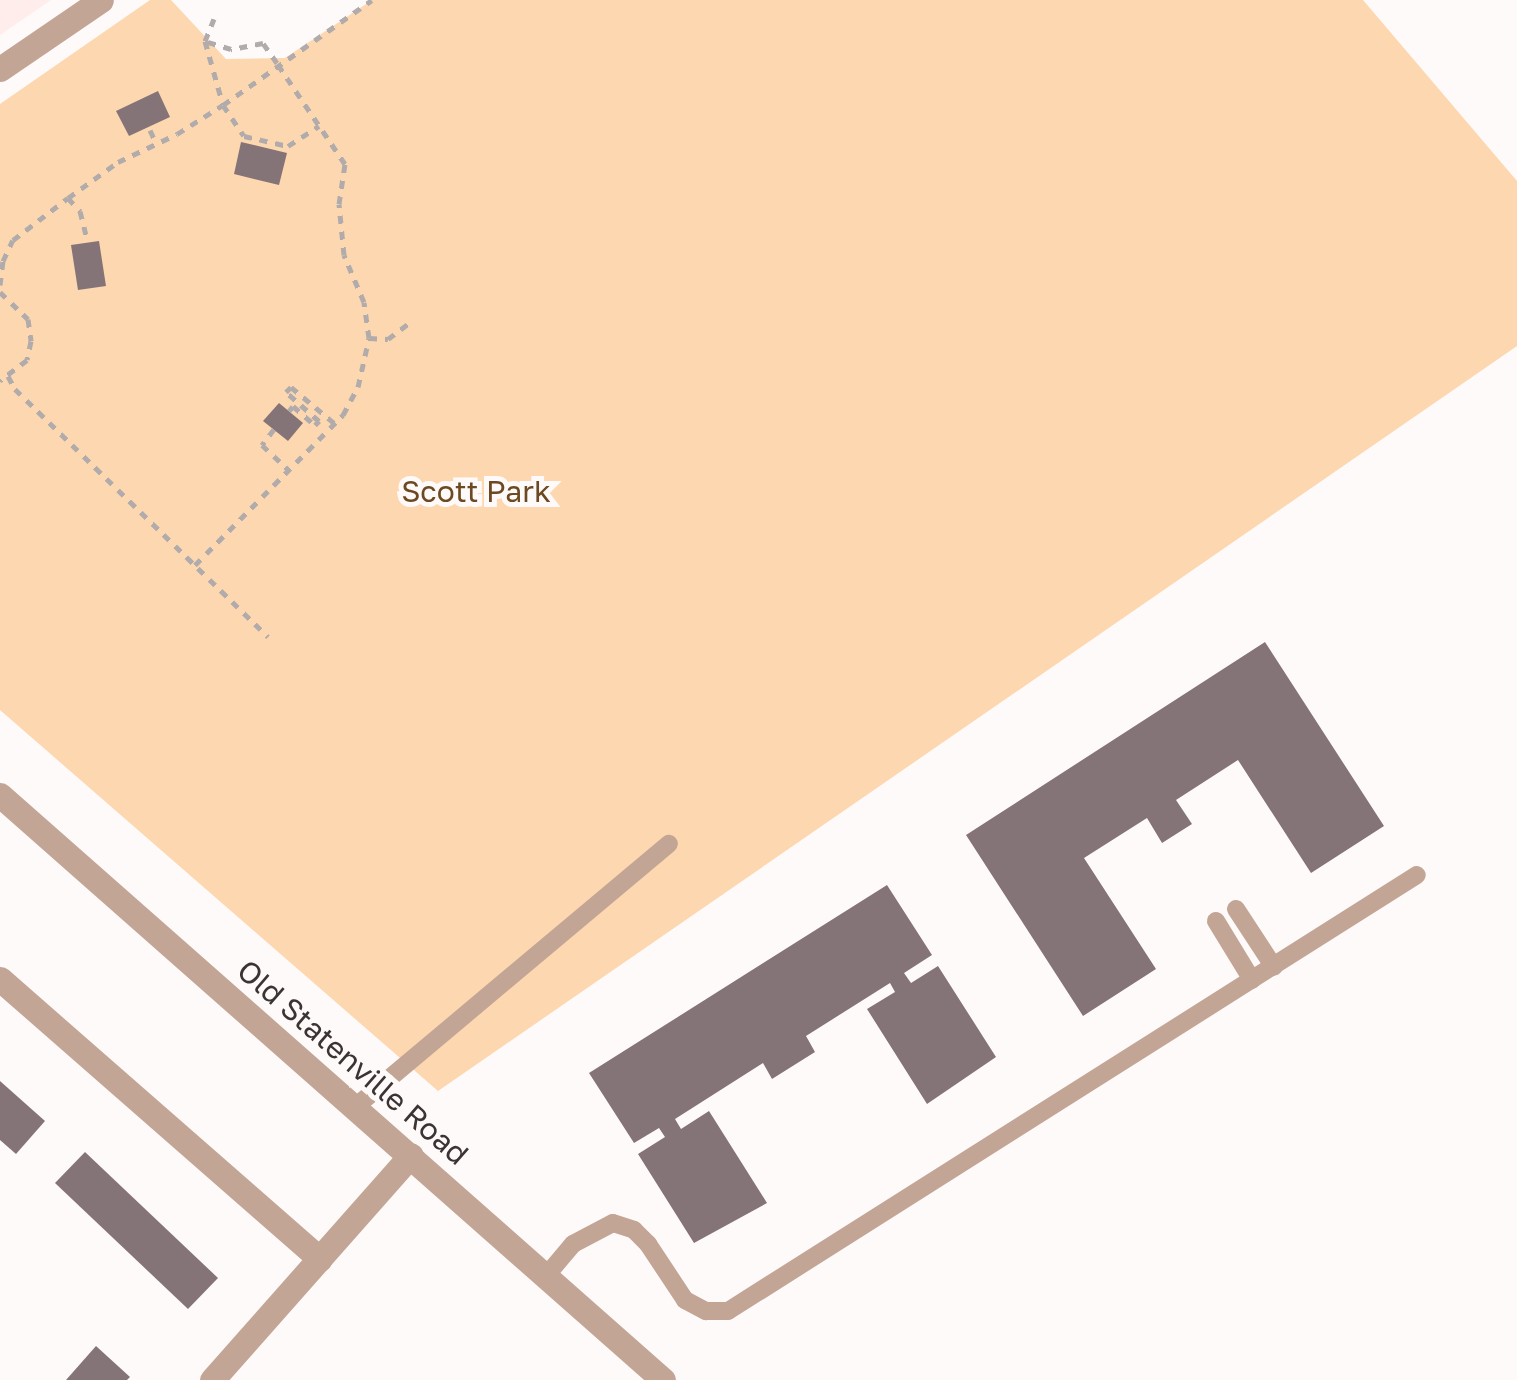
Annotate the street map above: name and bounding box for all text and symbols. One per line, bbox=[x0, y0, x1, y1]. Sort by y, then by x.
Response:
park label: Scott Park bbox=[401, 473, 551, 509]
street label: Old Statenville Road bbox=[230, 952, 476, 1172]

